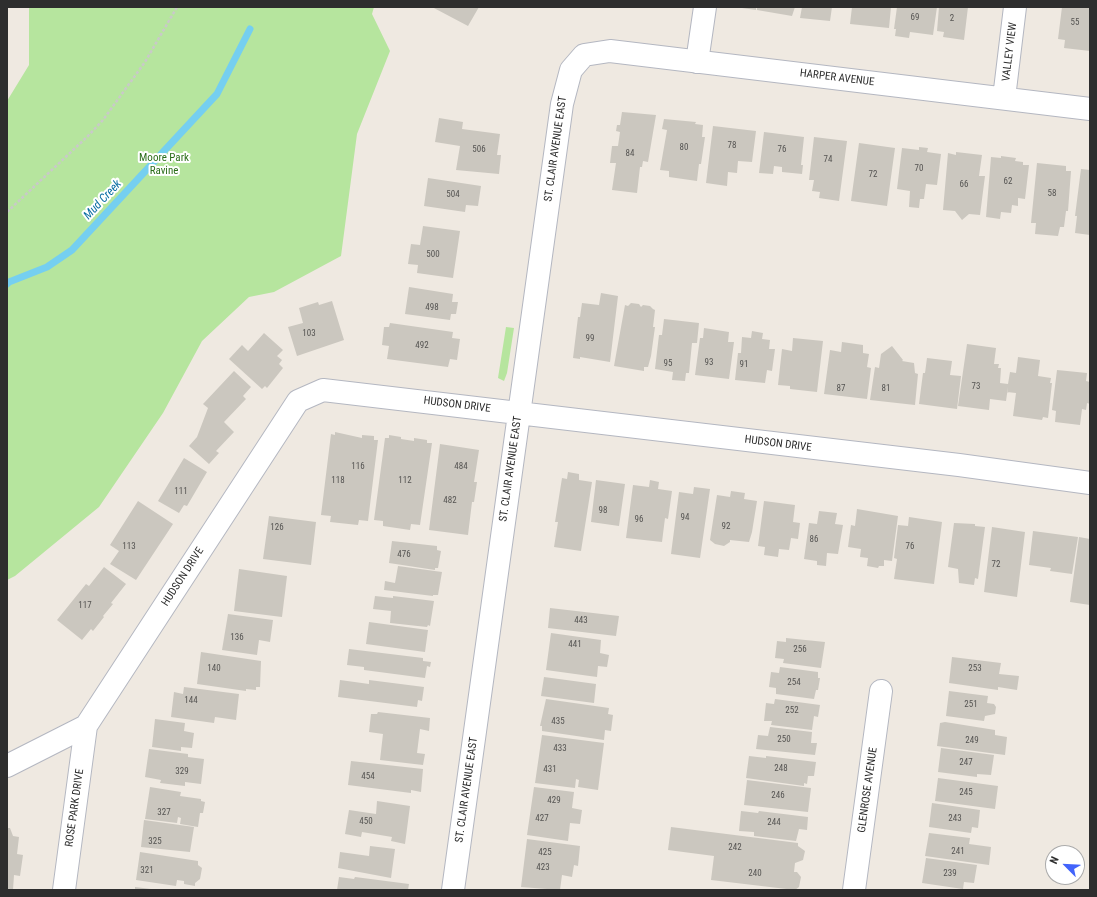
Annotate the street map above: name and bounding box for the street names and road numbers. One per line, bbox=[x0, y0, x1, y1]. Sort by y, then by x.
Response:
street label: VALLEY VIEW bbox=[1000, 22, 1020, 82]
street label: HARPER AVENUE bbox=[799, 67, 875, 89]
street label: ST. CLAIR AVENUE EAST bbox=[542, 95, 570, 203]
street label: HUDSON DRIVE bbox=[423, 394, 491, 416]
street label: ST. CLAIR AVENUE EAST bbox=[497, 415, 525, 523]
street label: HUDSON DRIVE bbox=[744, 433, 812, 455]
street label: HUDSON DRIVE bbox=[159, 545, 207, 609]
street label: ST. CLAIR AVENUE EAST bbox=[453, 736, 481, 844]
street label: GLENROSE AVENUE bbox=[855, 746, 881, 834]
street label: ROSE PARK DRIVE bbox=[63, 768, 87, 848]

